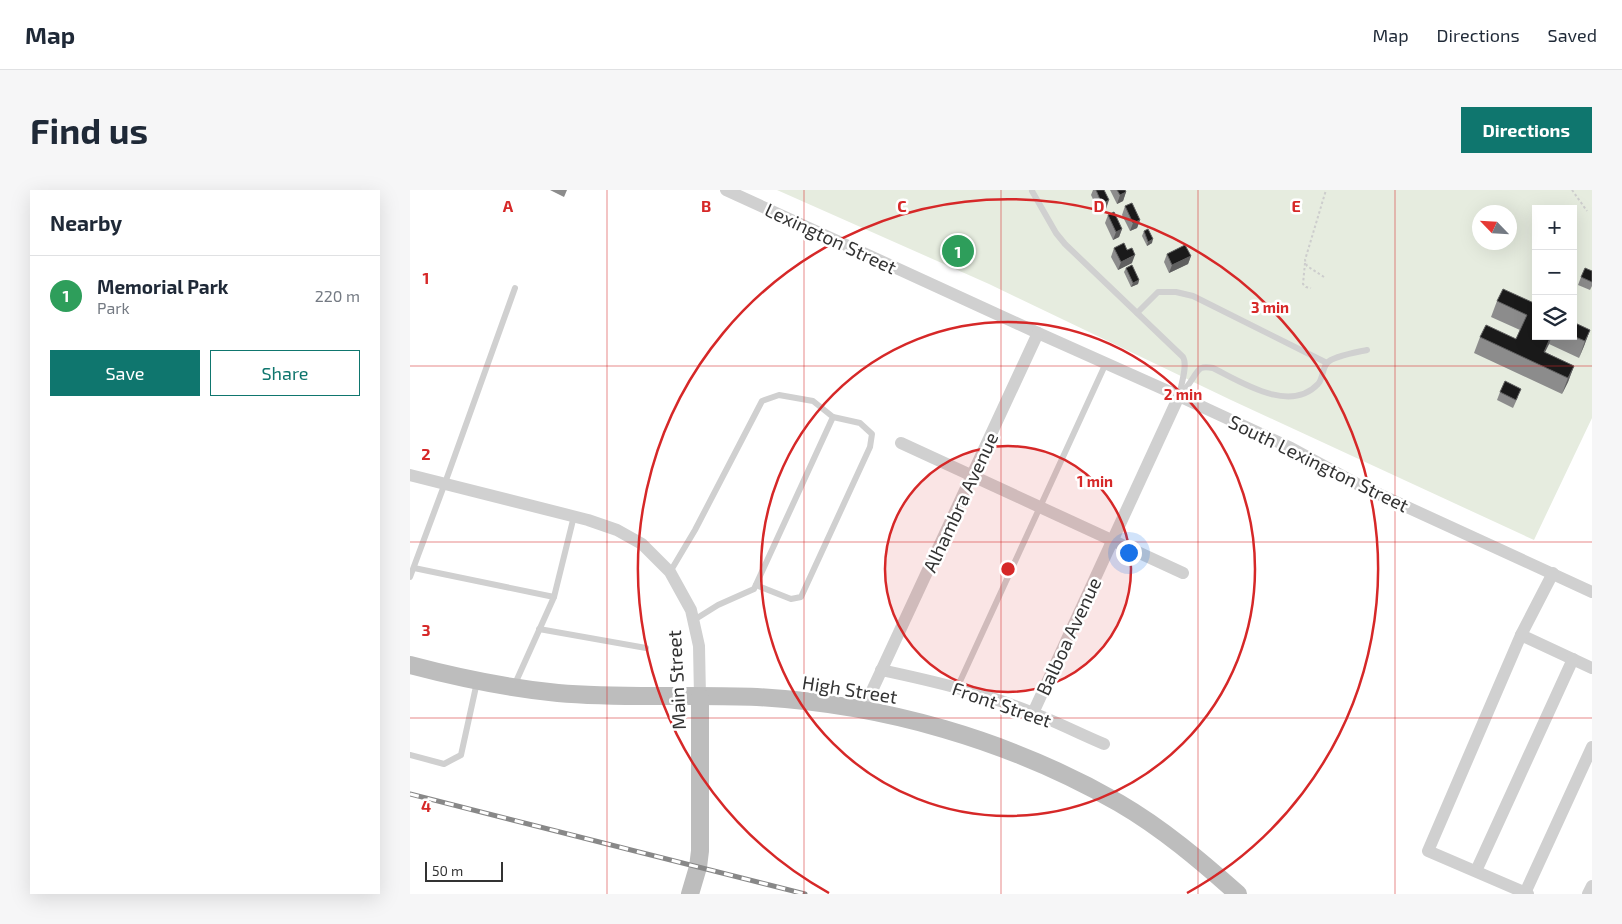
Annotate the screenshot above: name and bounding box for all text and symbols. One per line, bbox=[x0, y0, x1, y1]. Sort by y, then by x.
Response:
text: Map bbox=[25, 20, 75, 49]
text: Map bbox=[1372, 24, 1409, 46]
text: Directions bbox=[1437, 24, 1520, 46]
text: Saved bbox=[1548, 24, 1597, 46]
button: Directions bbox=[1461, 107, 1592, 153]
text: Find us bbox=[30, 109, 148, 151]
text: A bbox=[503, 196, 514, 215]
text: B bbox=[701, 196, 711, 215]
text: C bbox=[897, 196, 907, 215]
text: D bbox=[1094, 196, 1105, 215]
text: E bbox=[1291, 196, 1301, 215]
street label: Lexington Street bbox=[762, 197, 900, 279]
north arrow bbox=[1472, 205, 1517, 250]
map controls bbox=[1532, 205, 1577, 340]
button: + bbox=[1532, 205, 1577, 250]
text: Nearby bbox=[50, 210, 122, 235]
pin: 1 bbox=[942, 232, 974, 270]
button: − bbox=[1532, 250, 1577, 295]
text: 1 bbox=[423, 268, 429, 287]
text: Memorial Park bbox=[97, 275, 228, 298]
text: 1 bbox=[63, 286, 69, 305]
text: 220 m bbox=[315, 286, 360, 305]
button: layers bbox=[1532, 295, 1577, 340]
text: Park bbox=[97, 298, 130, 317]
text: 3 min bbox=[1251, 298, 1289, 316]
button: Save bbox=[50, 350, 200, 396]
button: Share bbox=[210, 350, 360, 396]
text: 2 min bbox=[1164, 385, 1202, 403]
street label: South Lexington Street bbox=[1225, 409, 1413, 517]
street label: Alhambra Avenue bbox=[917, 428, 1003, 576]
text: 2 bbox=[421, 444, 431, 463]
text: 1 min bbox=[1077, 472, 1113, 490]
your location bbox=[1116, 540, 1142, 566]
centre of rings bbox=[999, 560, 1017, 578]
street label: Balboa Avenue bbox=[1031, 573, 1105, 699]
text: 3 bbox=[421, 620, 431, 639]
street label: Main Street bbox=[662, 630, 690, 730]
street label: High Street bbox=[801, 670, 899, 708]
street label: Front Street bbox=[949, 676, 1055, 732]
text: 4 bbox=[421, 796, 431, 815]
scale bar bbox=[425, 859, 502, 882]
text: 50 m bbox=[432, 862, 463, 879]

